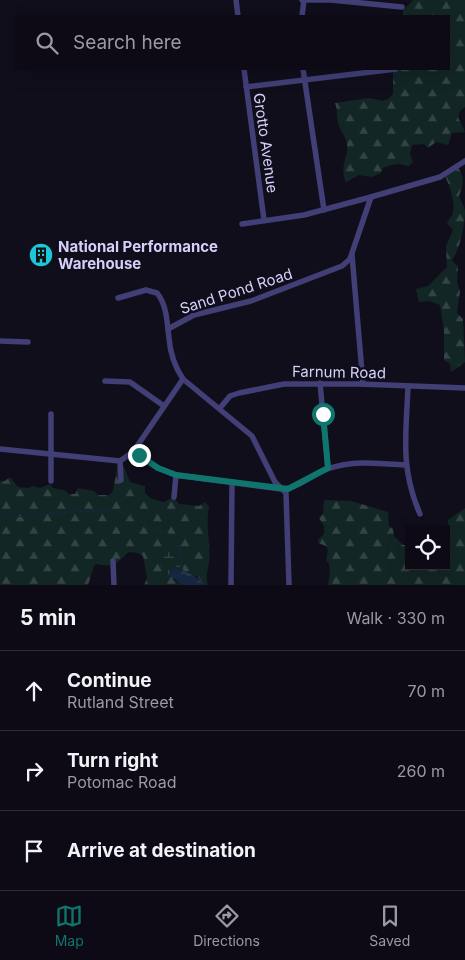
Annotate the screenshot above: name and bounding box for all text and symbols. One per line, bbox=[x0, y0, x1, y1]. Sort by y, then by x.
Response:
search box bbox=[15, 15, 450, 70]
icon: search bbox=[33, 29, 61, 57]
text: Search here bbox=[73, 31, 182, 54]
street label: Grotto Avenue bbox=[250, 92, 282, 194]
place label: National Performance Warehouse bbox=[58, 237, 218, 273]
building icon: National Performance Warehouse bbox=[28, 242, 54, 268]
street label: Sand Pond Road bbox=[177, 264, 295, 318]
street label: Farnum Road bbox=[292, 362, 386, 382]
route start bbox=[312, 403, 335, 426]
route end bbox=[128, 444, 151, 467]
map controls bbox=[405, 525, 450, 570]
button: locate bbox=[405, 525, 450, 570]
text: 5 min bbox=[20, 605, 76, 630]
text: Walk · 330 m bbox=[346, 608, 445, 628]
text: Continue bbox=[67, 669, 152, 692]
icon: ahead bbox=[20, 677, 48, 705]
text: 70 m bbox=[408, 681, 445, 701]
text: Rutland Street bbox=[67, 692, 174, 712]
text: Turn right bbox=[67, 749, 158, 772]
icon: right bbox=[20, 757, 48, 785]
text: 260 m bbox=[397, 761, 445, 781]
text: Potomac Road bbox=[67, 772, 177, 792]
icon: arrive bbox=[20, 837, 48, 865]
text: Arrive at destination bbox=[67, 839, 256, 862]
tab: Map bbox=[55, 902, 84, 949]
tab: Directions bbox=[193, 902, 260, 949]
tab: Saved bbox=[369, 902, 410, 949]

